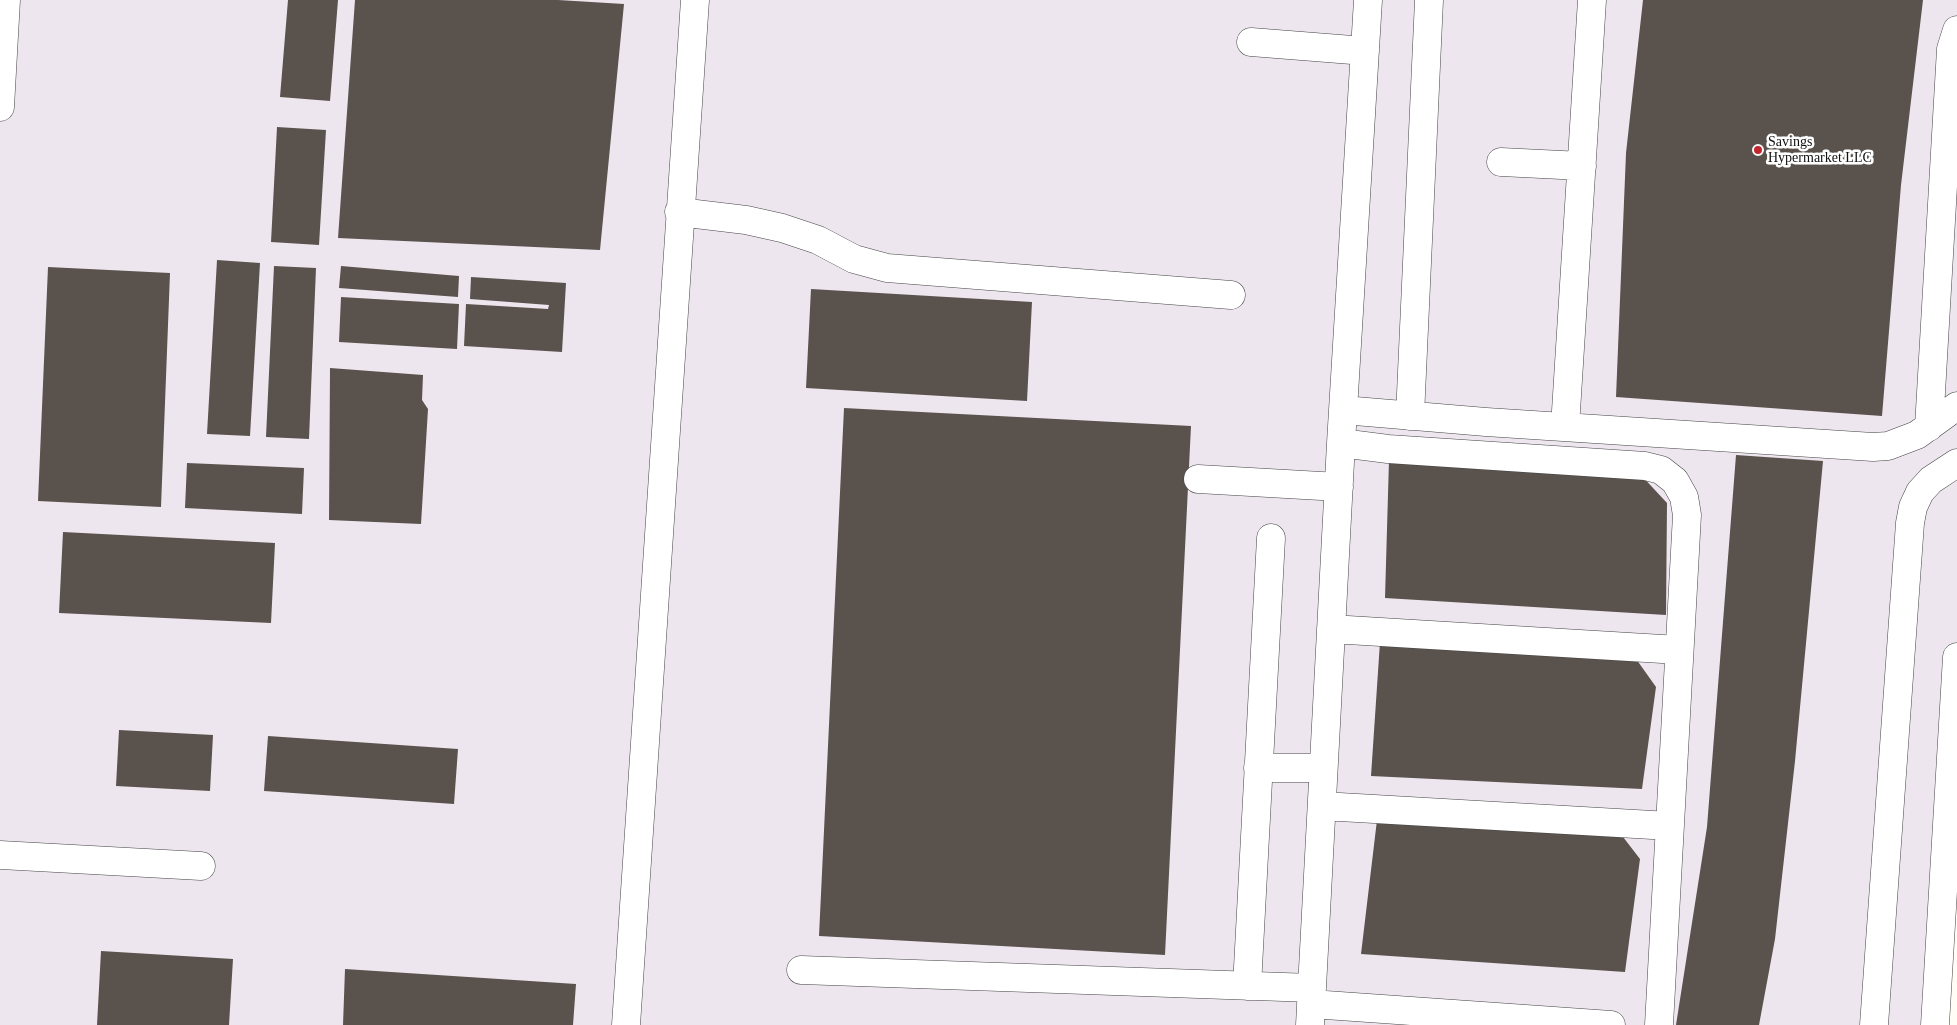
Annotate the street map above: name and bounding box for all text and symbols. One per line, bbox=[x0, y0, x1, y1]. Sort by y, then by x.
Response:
place label: Savings Hypermarket LLC bbox=[1768, 134, 1872, 166]
marker: Savings Hypermarket LLC bbox=[1752, 144, 1764, 156]

